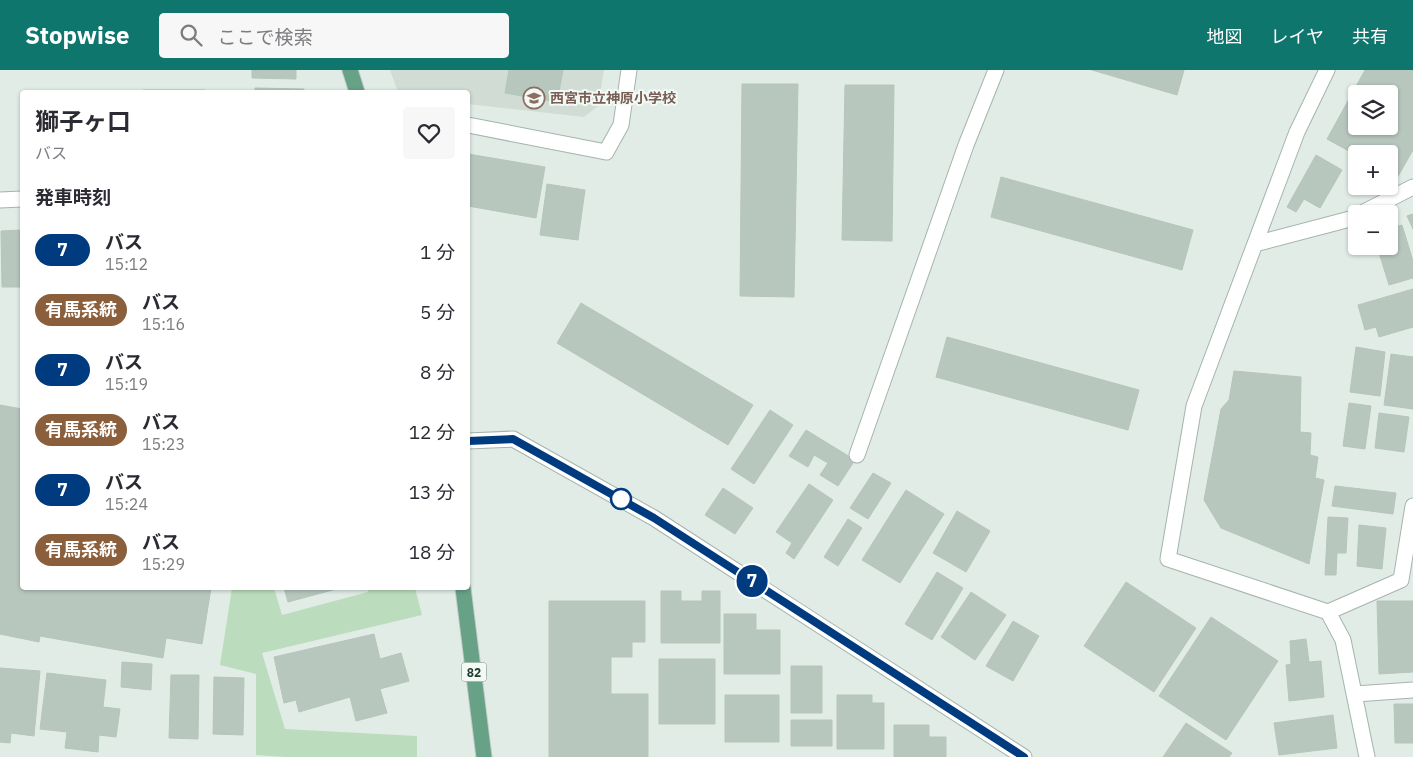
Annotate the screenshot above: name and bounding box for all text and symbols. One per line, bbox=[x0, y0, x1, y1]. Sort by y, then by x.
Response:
search box bbox=[159, 13, 509, 58]
text: Stopwise bbox=[25, 19, 129, 51]
icon: search bbox=[177, 21, 205, 49]
text: ここで検索 bbox=[217, 25, 313, 49]
text: 地図 bbox=[1207, 25, 1243, 48]
text: レイヤ bbox=[1271, 25, 1324, 48]
text: 共有 bbox=[1352, 25, 1388, 48]
map controls bbox=[1348, 85, 1398, 255]
button: layers bbox=[1348, 85, 1398, 135]
school or university icon: 西宮市立神原小学校 bbox=[522, 86, 546, 110]
place label: 西宮市立神原小学校 bbox=[550, 89, 676, 107]
text: 獅子ヶ口 bbox=[35, 105, 131, 137]
button: heart bbox=[403, 107, 455, 159]
text: バス bbox=[35, 143, 67, 163]
button: + bbox=[1348, 145, 1398, 195]
text: 発車時刻 bbox=[35, 185, 111, 209]
button: − bbox=[1348, 205, 1398, 255]
text: バス bbox=[105, 230, 143, 254]
text: 7 bbox=[57, 238, 68, 261]
text: 1 分 bbox=[420, 240, 455, 264]
text: 15:12 bbox=[105, 254, 148, 274]
text: バス bbox=[142, 290, 180, 314]
text: 有馬系統 bbox=[45, 298, 117, 321]
text: 5 分 bbox=[420, 300, 455, 324]
text: 15:16 bbox=[142, 314, 185, 334]
text: バス bbox=[105, 350, 143, 374]
text: 7 bbox=[57, 358, 68, 381]
text: 8 分 bbox=[420, 360, 455, 384]
text: 15:19 bbox=[105, 374, 148, 394]
text: バス bbox=[142, 410, 180, 434]
text: 有馬系統 bbox=[45, 418, 117, 441]
text: 12 分 bbox=[409, 420, 455, 444]
text: 15:23 bbox=[142, 434, 185, 454]
text: バス bbox=[105, 470, 143, 494]
text: 7 bbox=[57, 478, 68, 501]
text: 13 分 bbox=[409, 480, 455, 504]
unlabelled marker bbox=[610, 488, 632, 510]
text: 15:24 bbox=[105, 494, 148, 514]
text: バス bbox=[142, 530, 180, 554]
text: 有馬系統 bbox=[45, 538, 117, 561]
text: 18 分 bbox=[409, 540, 455, 564]
text: 15:29 bbox=[142, 554, 185, 574]
line badge: 7 bbox=[736, 565, 768, 597]
text: 7 bbox=[747, 569, 757, 592]
road number: 82 bbox=[462, 662, 486, 682]

